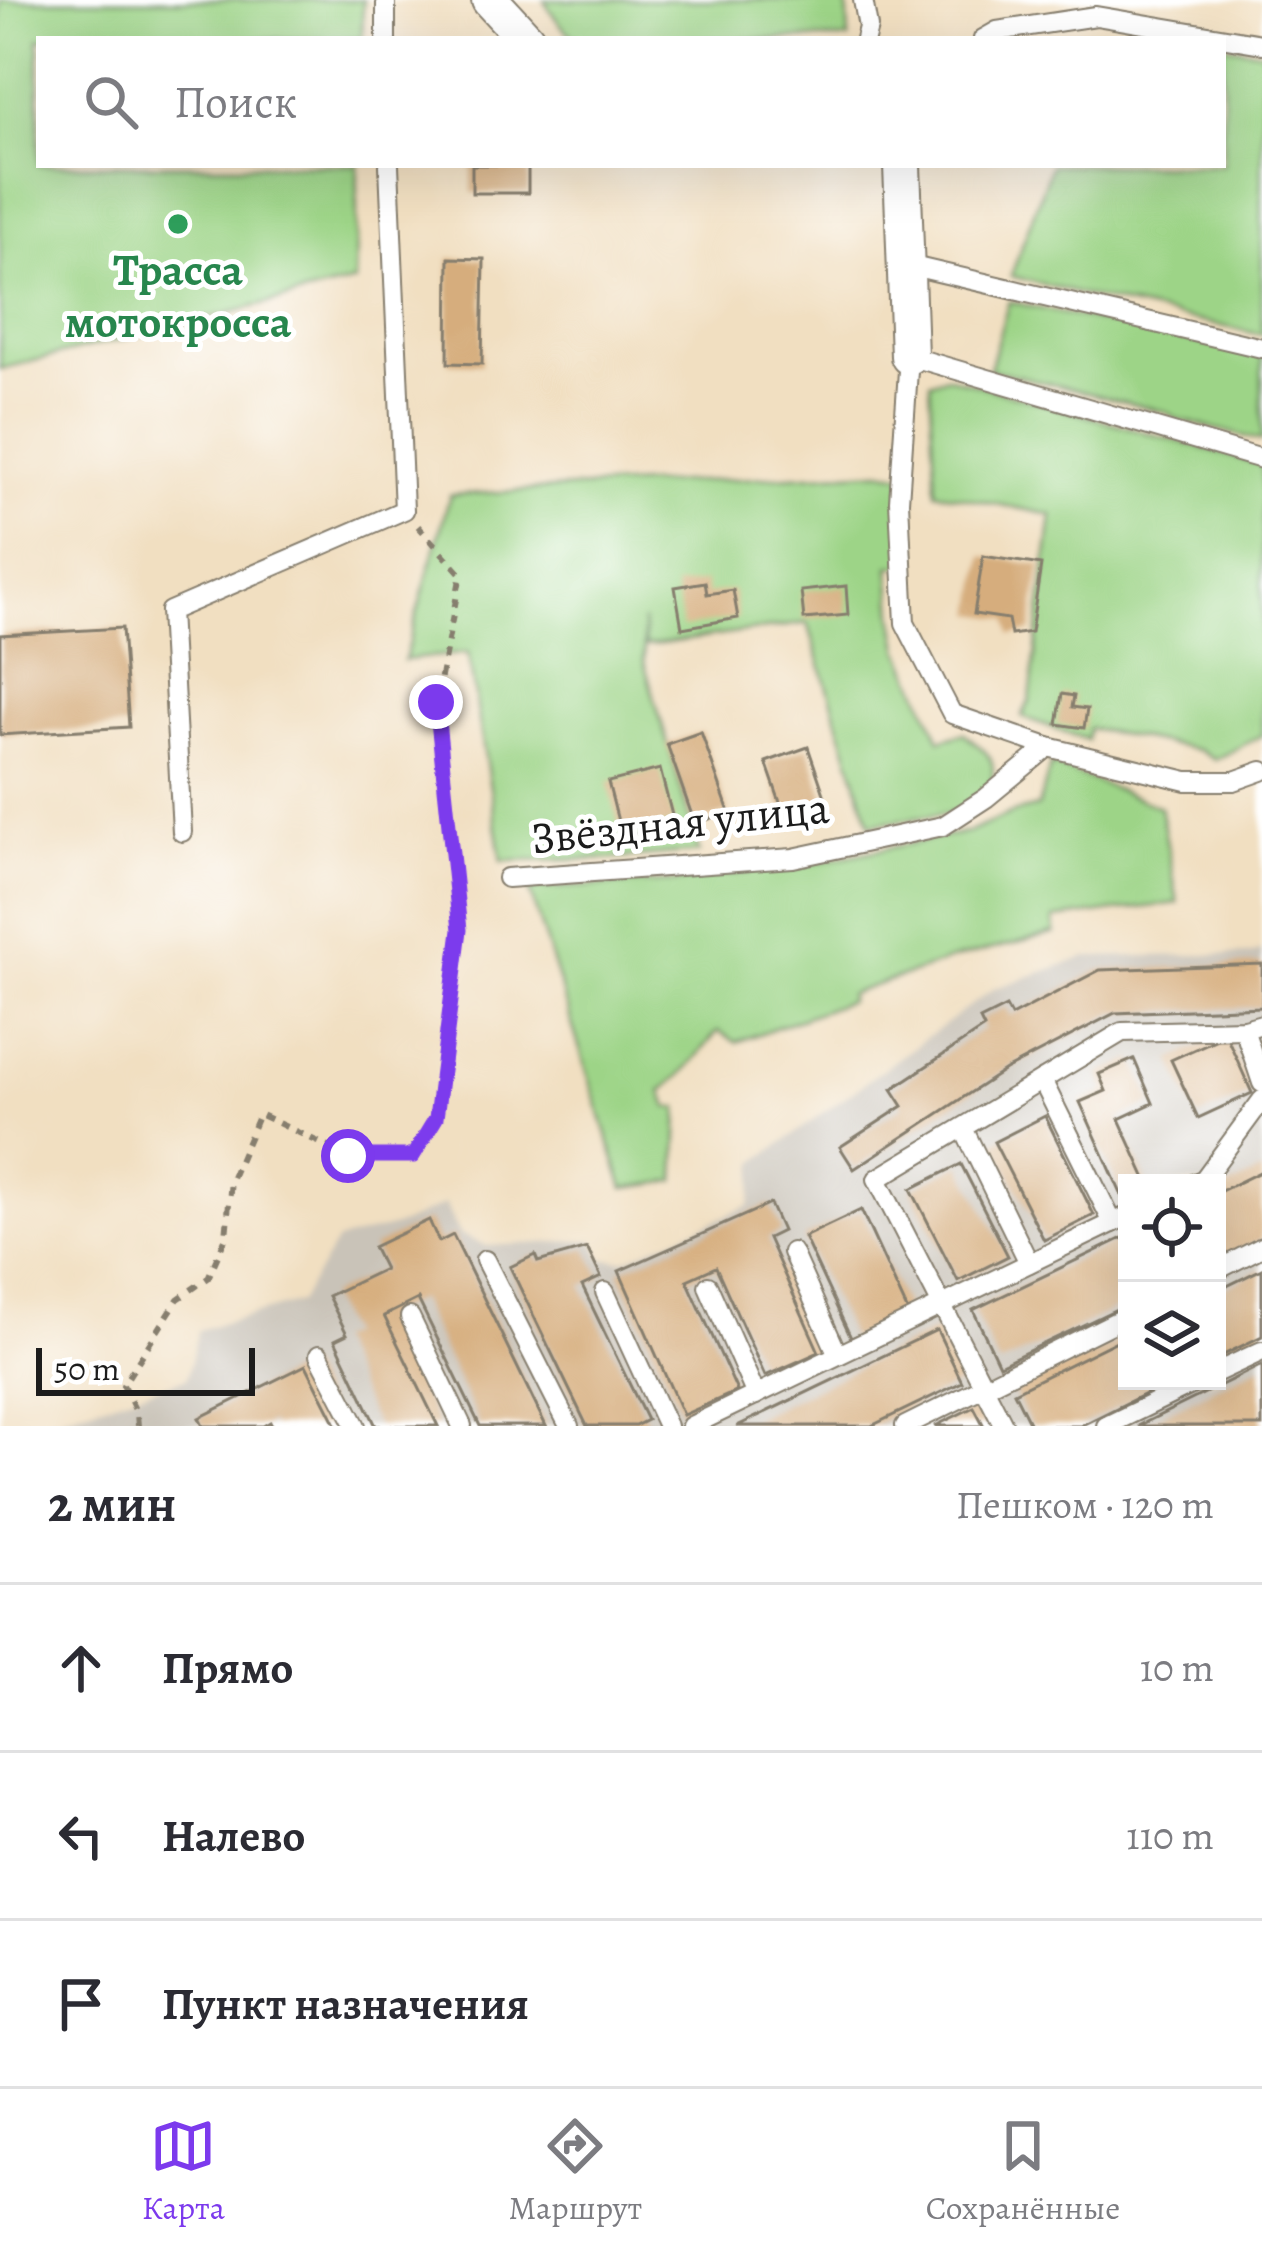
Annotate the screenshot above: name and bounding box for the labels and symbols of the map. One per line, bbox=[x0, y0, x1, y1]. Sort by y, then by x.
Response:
marker: Трасса мотокросса bbox=[165, 211, 191, 237]
place label: Трасса мотокросса bbox=[65, 239, 292, 353]
route end bbox=[409, 675, 463, 729]
street label: Звёздная улица bbox=[528, 777, 832, 869]
route start bbox=[321, 1129, 375, 1183]
scale bar bbox=[36, 1342, 255, 1395]

